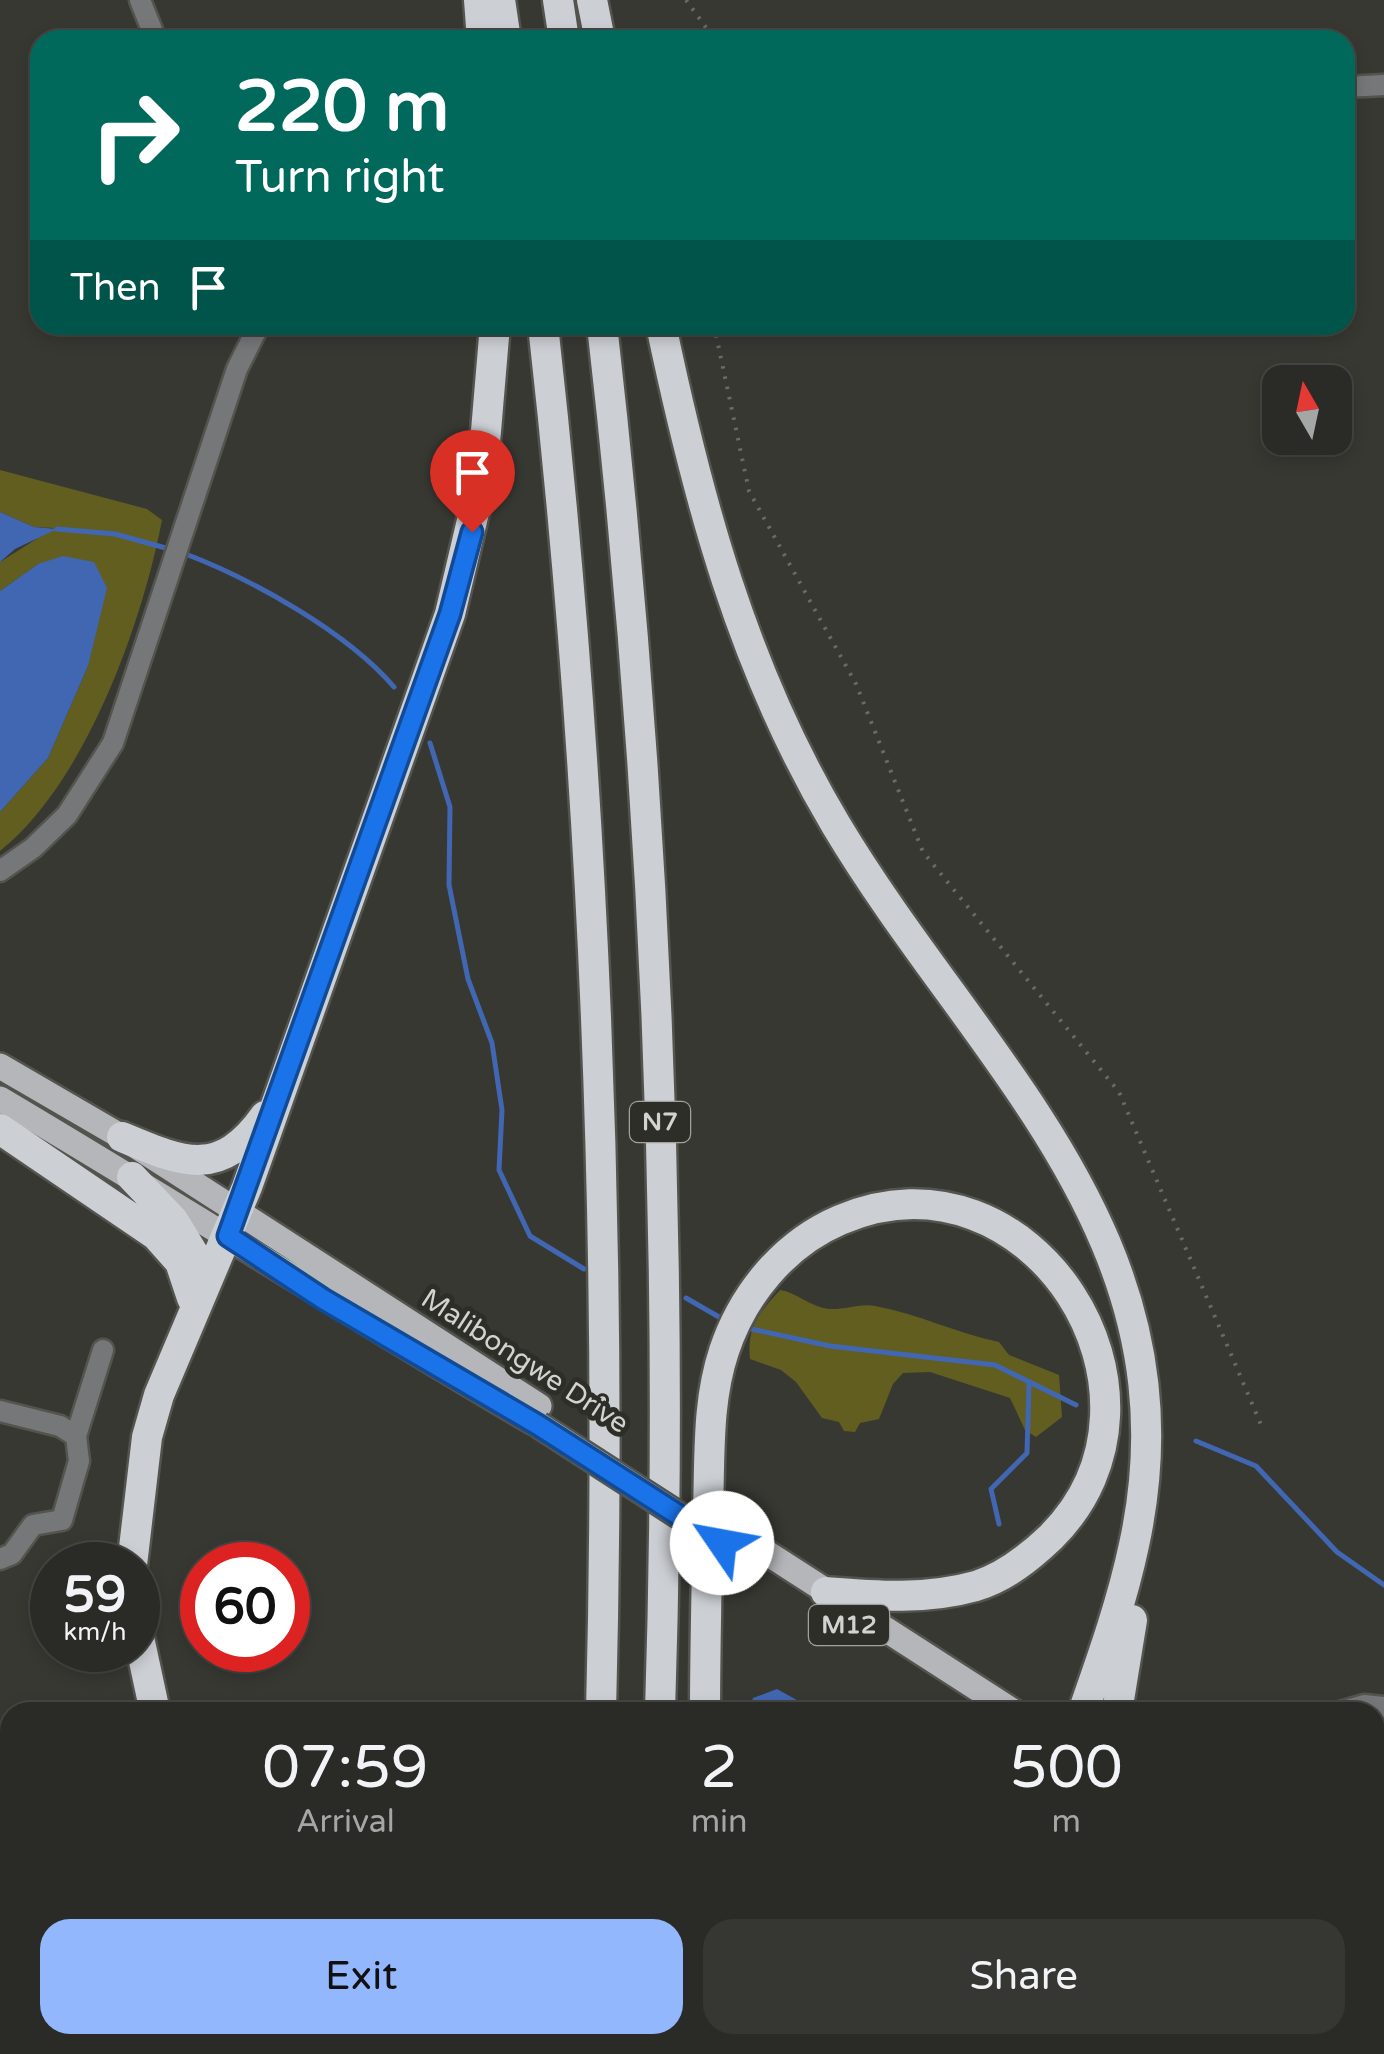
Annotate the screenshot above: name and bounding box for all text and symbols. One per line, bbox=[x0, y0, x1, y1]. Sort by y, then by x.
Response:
text: 220 m bbox=[235, 66, 449, 150]
icon: right bbox=[70, 70, 200, 200]
text: Turn right bbox=[235, 151, 444, 205]
icon: arrive bbox=[181, 260, 236, 315]
text: Then bbox=[70, 265, 161, 311]
north arrow bbox=[1262, 365, 1352, 455]
map controls bbox=[1262, 365, 1352, 455]
pin bbox=[430, 430, 515, 533]
icon: arrive bbox=[445, 445, 500, 500]
road number: N7 bbox=[630, 1102, 690, 1142]
street label: Malibongwe Drive bbox=[415, 1281, 635, 1441]
position arrow bbox=[670, 1491, 774, 1595]
speed limit sign: 60 bbox=[180, 1542, 310, 1672]
text: 59 bbox=[64, 1565, 126, 1625]
road number: M12 bbox=[809, 1605, 889, 1645]
text: km/h bbox=[64, 1617, 126, 1647]
text: 07:59 bbox=[262, 1732, 429, 1804]
text: 2 bbox=[700, 1732, 738, 1804]
text: 500 bbox=[1010, 1732, 1123, 1804]
text: Arrival bbox=[296, 1803, 395, 1841]
text: min bbox=[691, 1803, 748, 1841]
text: m bbox=[1052, 1803, 1081, 1841]
button: Exit bbox=[40, 1919, 683, 2034]
button: Share bbox=[703, 1919, 1345, 2034]

